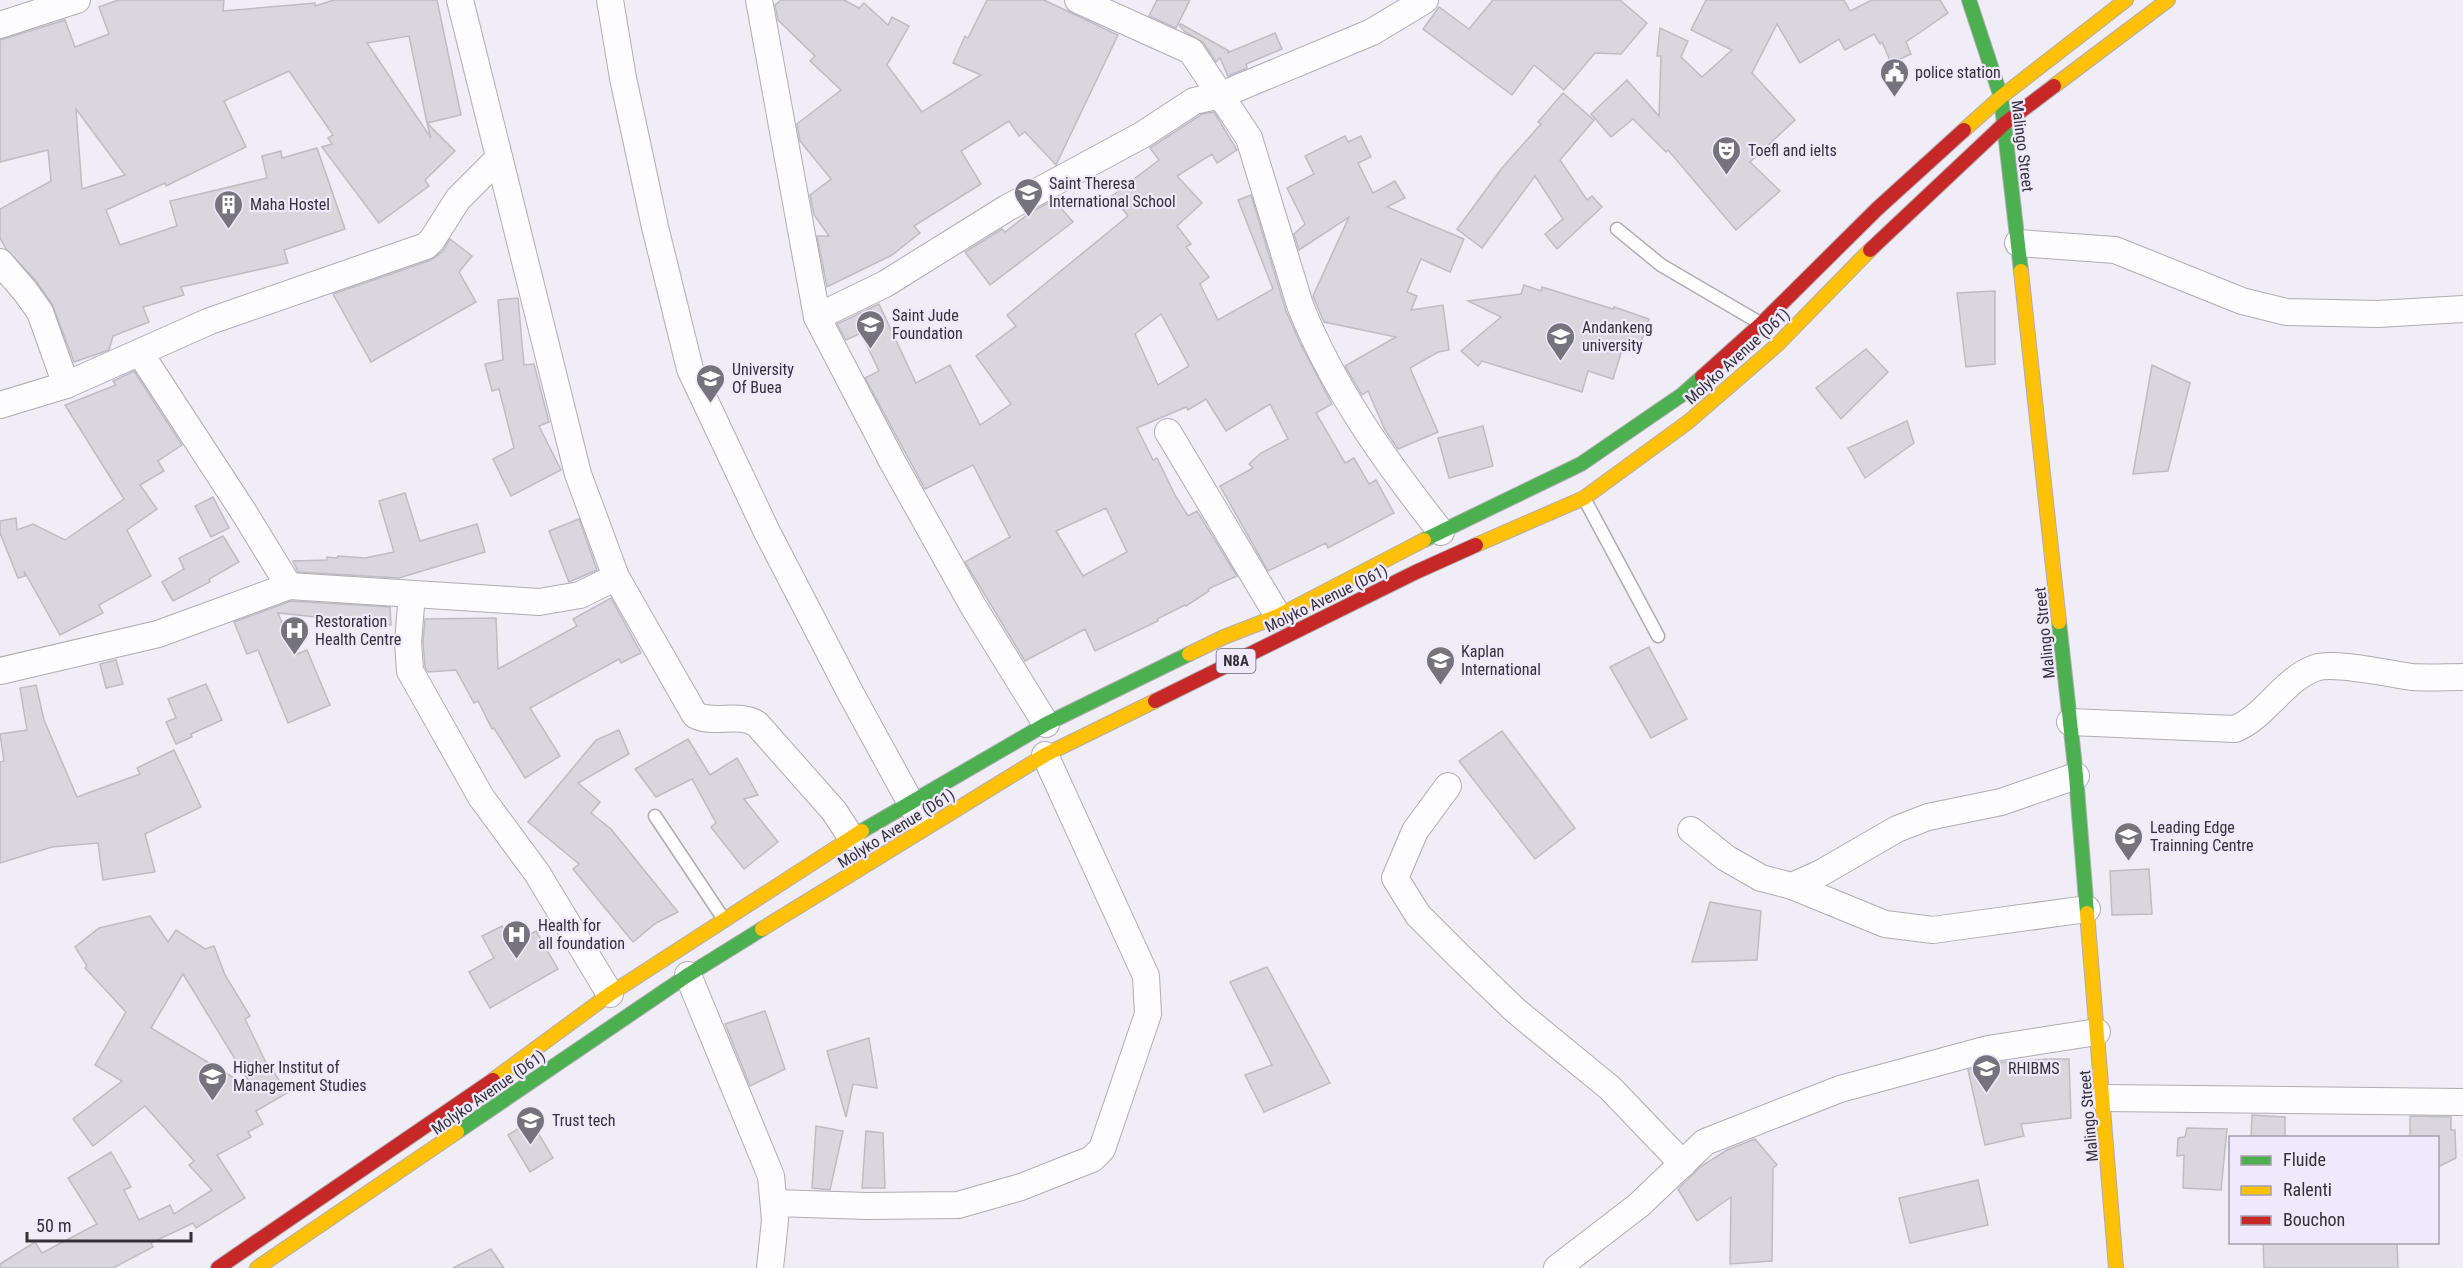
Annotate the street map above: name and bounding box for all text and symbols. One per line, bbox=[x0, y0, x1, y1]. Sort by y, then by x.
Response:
public building icon: police station bbox=[1878, 56, 1910, 98]
place label: police station bbox=[1915, 63, 2001, 82]
street label: Malingo Street bbox=[2007, 99, 2038, 193]
theatre icon: Toefl and ielts bbox=[1711, 134, 1743, 176]
place label: Toefl and ielts bbox=[1748, 141, 1837, 160]
place label: Saint Theresa International School bbox=[1049, 174, 1176, 211]
school or university icon: Saint Theresa International School bbox=[1012, 176, 1044, 218]
building icon: Maha Hostel bbox=[213, 188, 245, 230]
place label: Maha Hostel bbox=[250, 195, 330, 214]
street label: Molyko Avenue (D61) bbox=[1681, 304, 1794, 408]
place label: Saint Jude Foundation bbox=[892, 306, 963, 343]
school or university icon: Saint Jude Foundation bbox=[855, 308, 887, 350]
place label: Andankeng university bbox=[1582, 318, 1653, 355]
school or university icon: Andankeng university bbox=[1545, 320, 1577, 362]
place label: University Of Buea bbox=[732, 360, 794, 397]
school or university icon: University Of Buea bbox=[695, 362, 727, 404]
street label: Molyko Avenue (D61) bbox=[1262, 561, 1391, 636]
street label: Malingo Street bbox=[2030, 586, 2059, 680]
place label: Restoration Health Centre bbox=[315, 612, 401, 649]
hospital icon: Restoration Health Centre bbox=[278, 614, 310, 656]
place label: Kaplan International bbox=[1461, 642, 1541, 679]
school or university icon: Kaplan International bbox=[1424, 644, 1456, 686]
road number: N8A bbox=[1216, 649, 1256, 673]
street label: Molyko Avenue (D61) bbox=[834, 785, 958, 872]
place label: Leading Edge Trainning Centre bbox=[2150, 818, 2253, 855]
school or university icon: Leading Edge Trainning Centre bbox=[2113, 820, 2145, 862]
place label: Health for all foundation bbox=[538, 916, 625, 953]
hospital icon: Health for all foundation bbox=[501, 918, 533, 960]
street label: Molyko Avenue (D61) bbox=[428, 1046, 549, 1139]
school or university icon: RHIBMS bbox=[1971, 1052, 2003, 1094]
place label: Higher Institut of Management Studies bbox=[233, 1058, 366, 1095]
place label: RHIBMS bbox=[2008, 1059, 2060, 1078]
school or university icon: Higher Institut of Management Studies bbox=[196, 1060, 228, 1102]
street label: Malingo Street bbox=[2075, 1069, 2102, 1163]
school or university icon: Trust tech bbox=[515, 1104, 547, 1146]
place label: Trust tech bbox=[552, 1111, 615, 1130]
legend bbox=[2229, 1136, 2439, 1244]
text: Fluide bbox=[2283, 1149, 2326, 1170]
text: Ralenti bbox=[2283, 1179, 2332, 1200]
scale bar bbox=[27, 1205, 190, 1243]
text: Bouchon bbox=[2283, 1209, 2345, 1230]
text: 50 m bbox=[36, 1215, 71, 1236]

